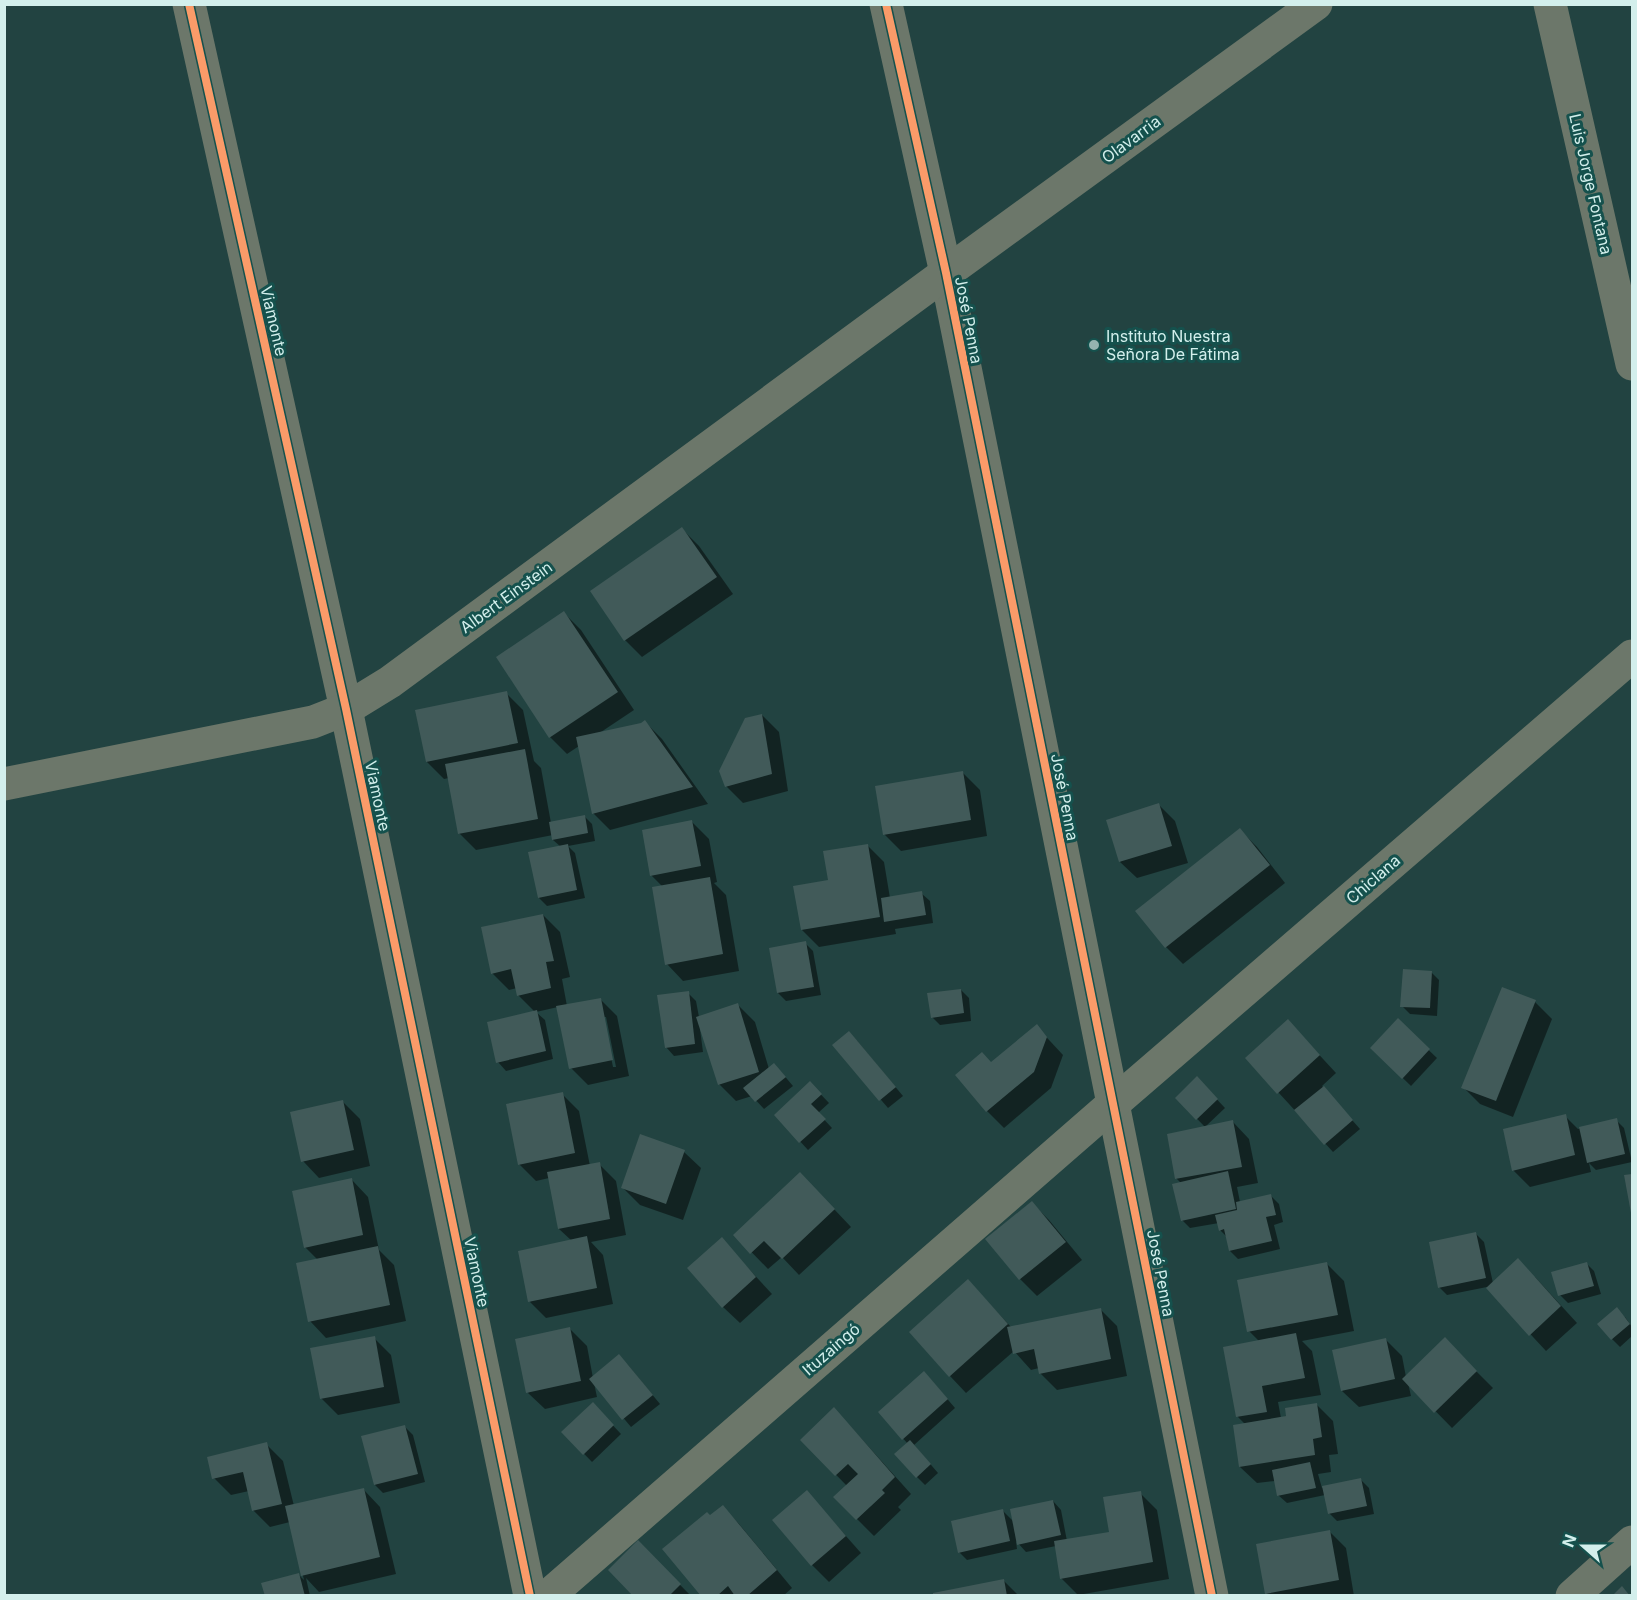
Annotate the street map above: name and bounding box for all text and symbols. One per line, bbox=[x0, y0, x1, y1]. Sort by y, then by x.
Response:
street label: Olavarria bbox=[1098, 111, 1164, 167]
street label: Luis Jorge Fontana bbox=[1565, 112, 1617, 256]
street label: José Penna bbox=[951, 275, 987, 365]
street label: Viamonte bbox=[256, 284, 292, 358]
place label: Instituto Nuestra Señora De Fátima bbox=[1106, 326, 1240, 364]
marker: Instituto Nuestra Señora De Fátima bbox=[1087, 338, 1101, 352]
street label: Albert Einstein bbox=[456, 557, 556, 637]
street label: José Penna bbox=[1047, 752, 1083, 842]
street label: Viamonte bbox=[361, 759, 395, 833]
street label: Chiclana bbox=[1342, 850, 1404, 908]
street label: José Penna bbox=[1143, 1228, 1179, 1318]
street label: Viamonte bbox=[460, 1235, 494, 1309]
street label: Ituzaingó bbox=[798, 1319, 864, 1379]
north arrow bbox=[1553, 1516, 1613, 1576]
text: N bbox=[1557, 1531, 1581, 1550]

